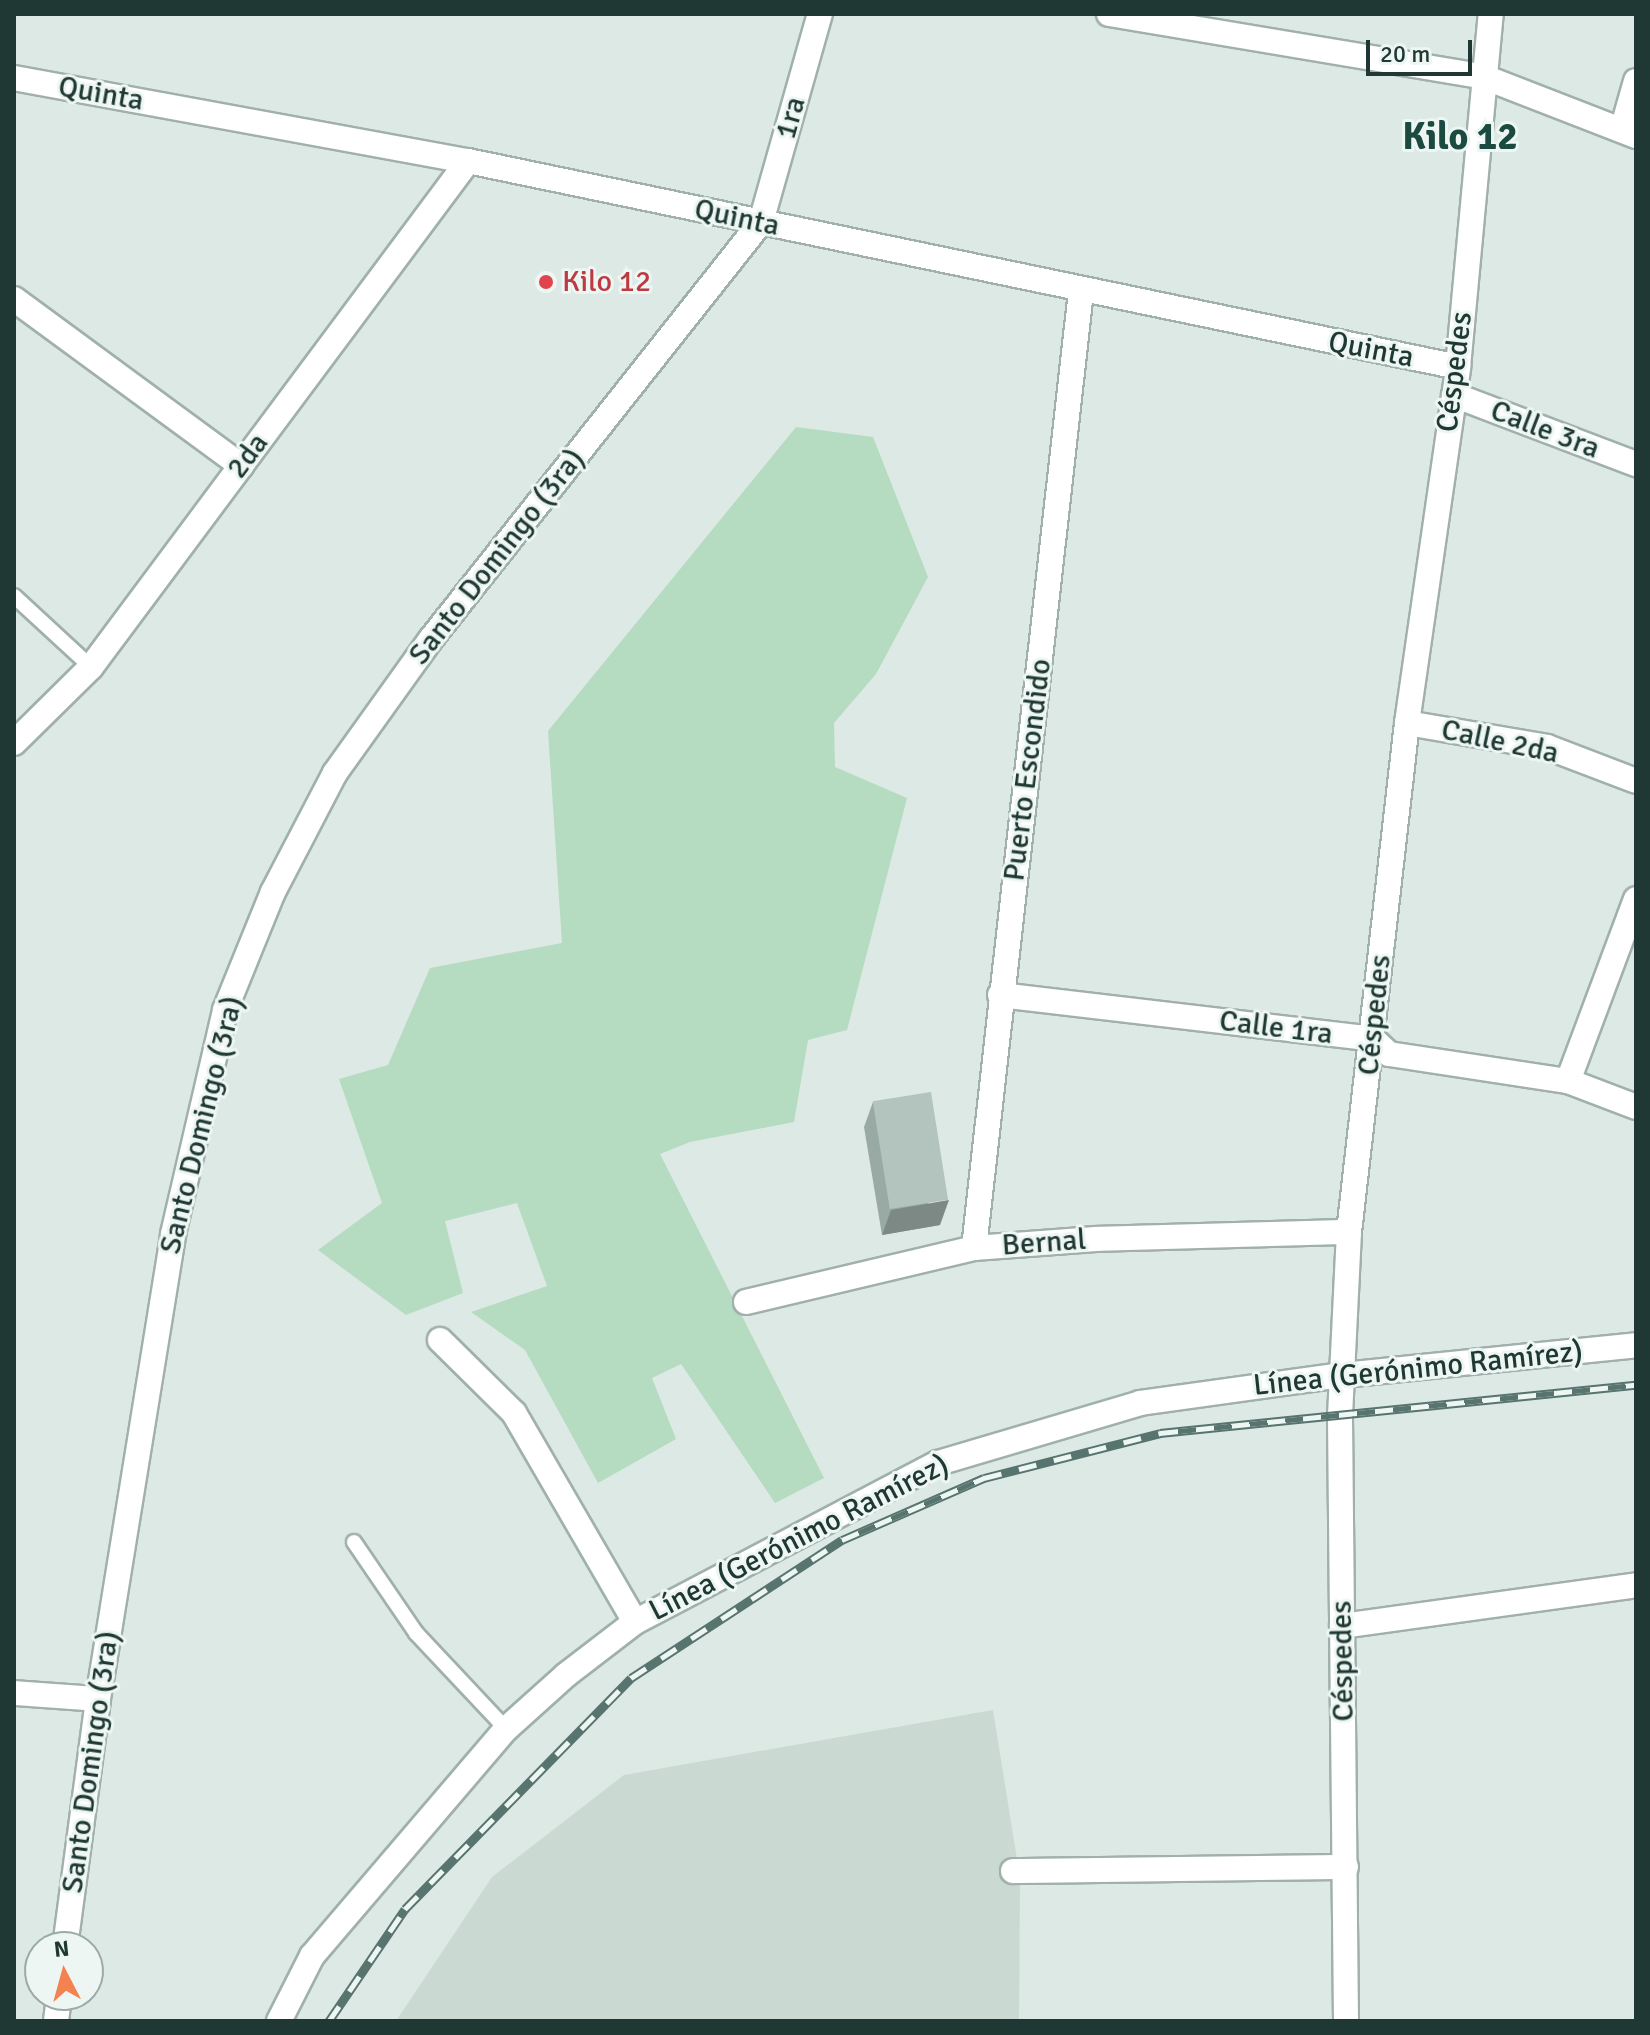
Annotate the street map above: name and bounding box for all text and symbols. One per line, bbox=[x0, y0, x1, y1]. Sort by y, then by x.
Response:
scale bar bbox=[1370, 24, 1476, 74]
text: 20 m bbox=[1380, 39, 1430, 69]
street label: Quinta bbox=[56, 69, 146, 119]
street label: 1ra bbox=[768, 93, 814, 143]
district label: Kilo 12 bbox=[1402, 114, 1518, 160]
street label: Quinta bbox=[691, 191, 783, 245]
place label: Kilo 12 bbox=[562, 264, 651, 300]
marker: Kilo 12 bbox=[537, 273, 555, 291]
street label: Céspedes bbox=[1430, 310, 1480, 434]
street label: Quinta bbox=[1325, 324, 1417, 376]
street label: Calle 3ra bbox=[1485, 393, 1605, 467]
street label: 2da bbox=[219, 426, 277, 486]
street label: Santo Domingo (3ra) bbox=[401, 442, 593, 672]
street label: Puerto Escondido bbox=[997, 657, 1059, 883]
street label: Calle 2da bbox=[1438, 712, 1562, 772]
street label: Céspedes bbox=[1351, 953, 1399, 1077]
street label: Santo Domingo (3ra) bbox=[153, 992, 251, 1258]
street label: Calle 1ra bbox=[1217, 1003, 1335, 1053]
street label: Bernal bbox=[1001, 1222, 1087, 1264]
street label: Línea (Gerónimo Ramírez) bbox=[1251, 1334, 1585, 1404]
street label: Línea (Gerónimo Ramírez) bbox=[643, 1447, 955, 1629]
street label: Céspedes bbox=[1324, 1600, 1362, 1722]
street label: Santo Domingo (3ra) bbox=[55, 1629, 127, 1895]
north arrow bbox=[24, 1931, 104, 2011]
text: N bbox=[53, 1934, 71, 1963]

